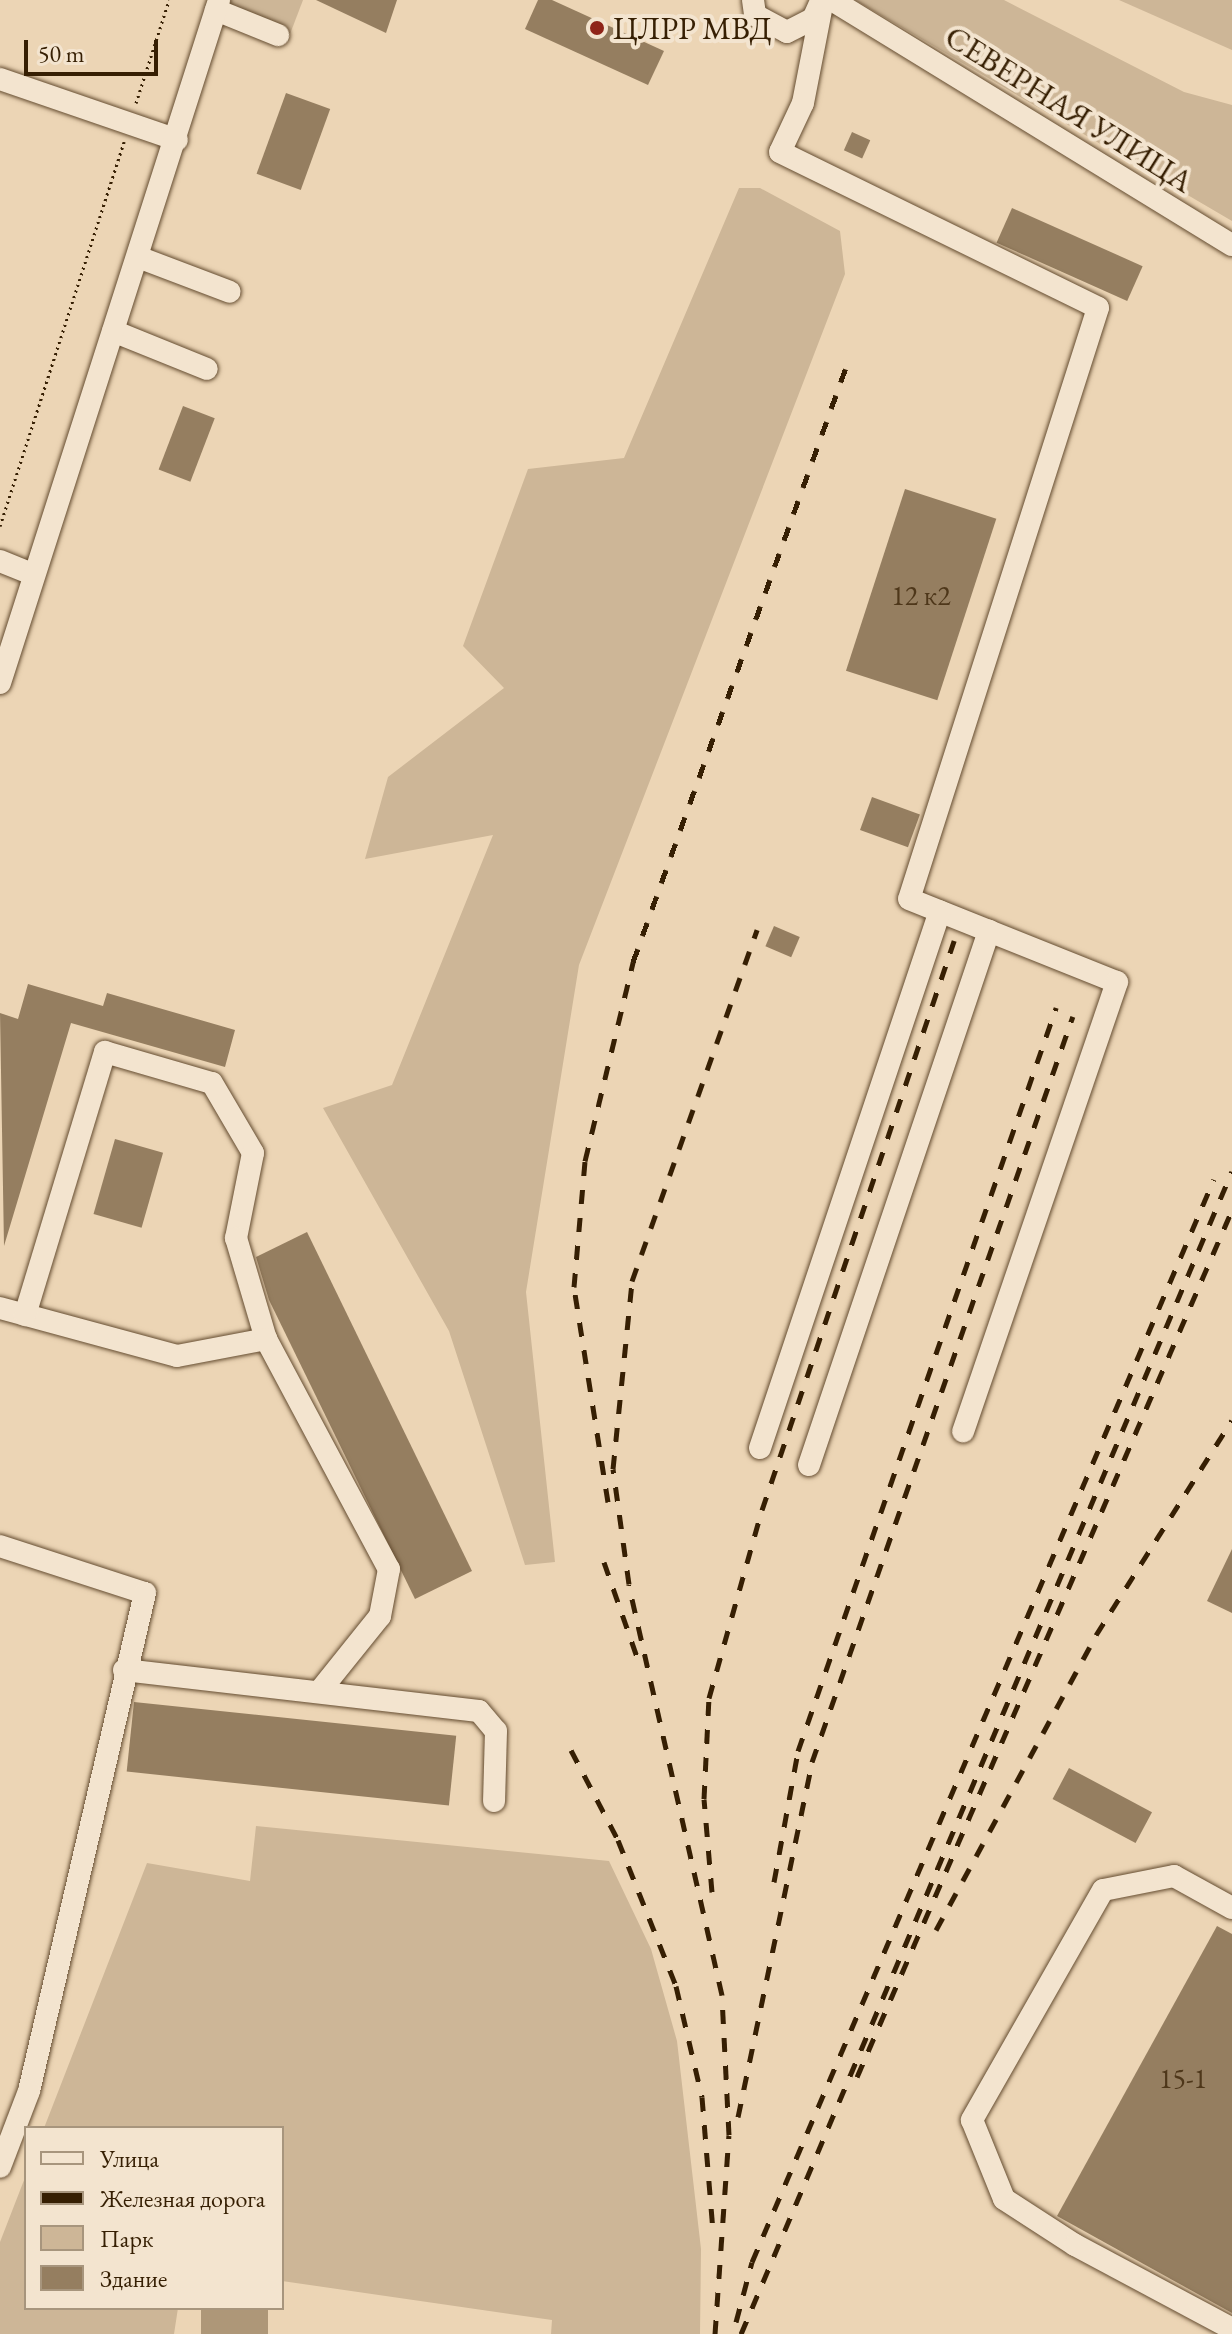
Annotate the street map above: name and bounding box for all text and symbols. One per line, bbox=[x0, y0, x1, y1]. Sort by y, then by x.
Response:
place label: ЦЛРР МВД bbox=[613, 9, 772, 47]
street label: СЕВЕРНАЯ УЛИЦА bbox=[938, 17, 1200, 201]
marker: ЦЛРР МВД bbox=[588, 19, 606, 37]
scale bar bbox=[28, 24, 162, 74]
text: 50 m bbox=[38, 38, 85, 69]
house number: 12 к2 bbox=[891, 578, 951, 612]
house number: 15-1 bbox=[1159, 2061, 1207, 2095]
legend bbox=[24, 2126, 284, 2310]
text: Улица bbox=[100, 2143, 159, 2174]
text: Железная дорога bbox=[100, 2183, 265, 2214]
text: Парк bbox=[100, 2223, 153, 2254]
text: Здание bbox=[100, 2263, 167, 2294]

